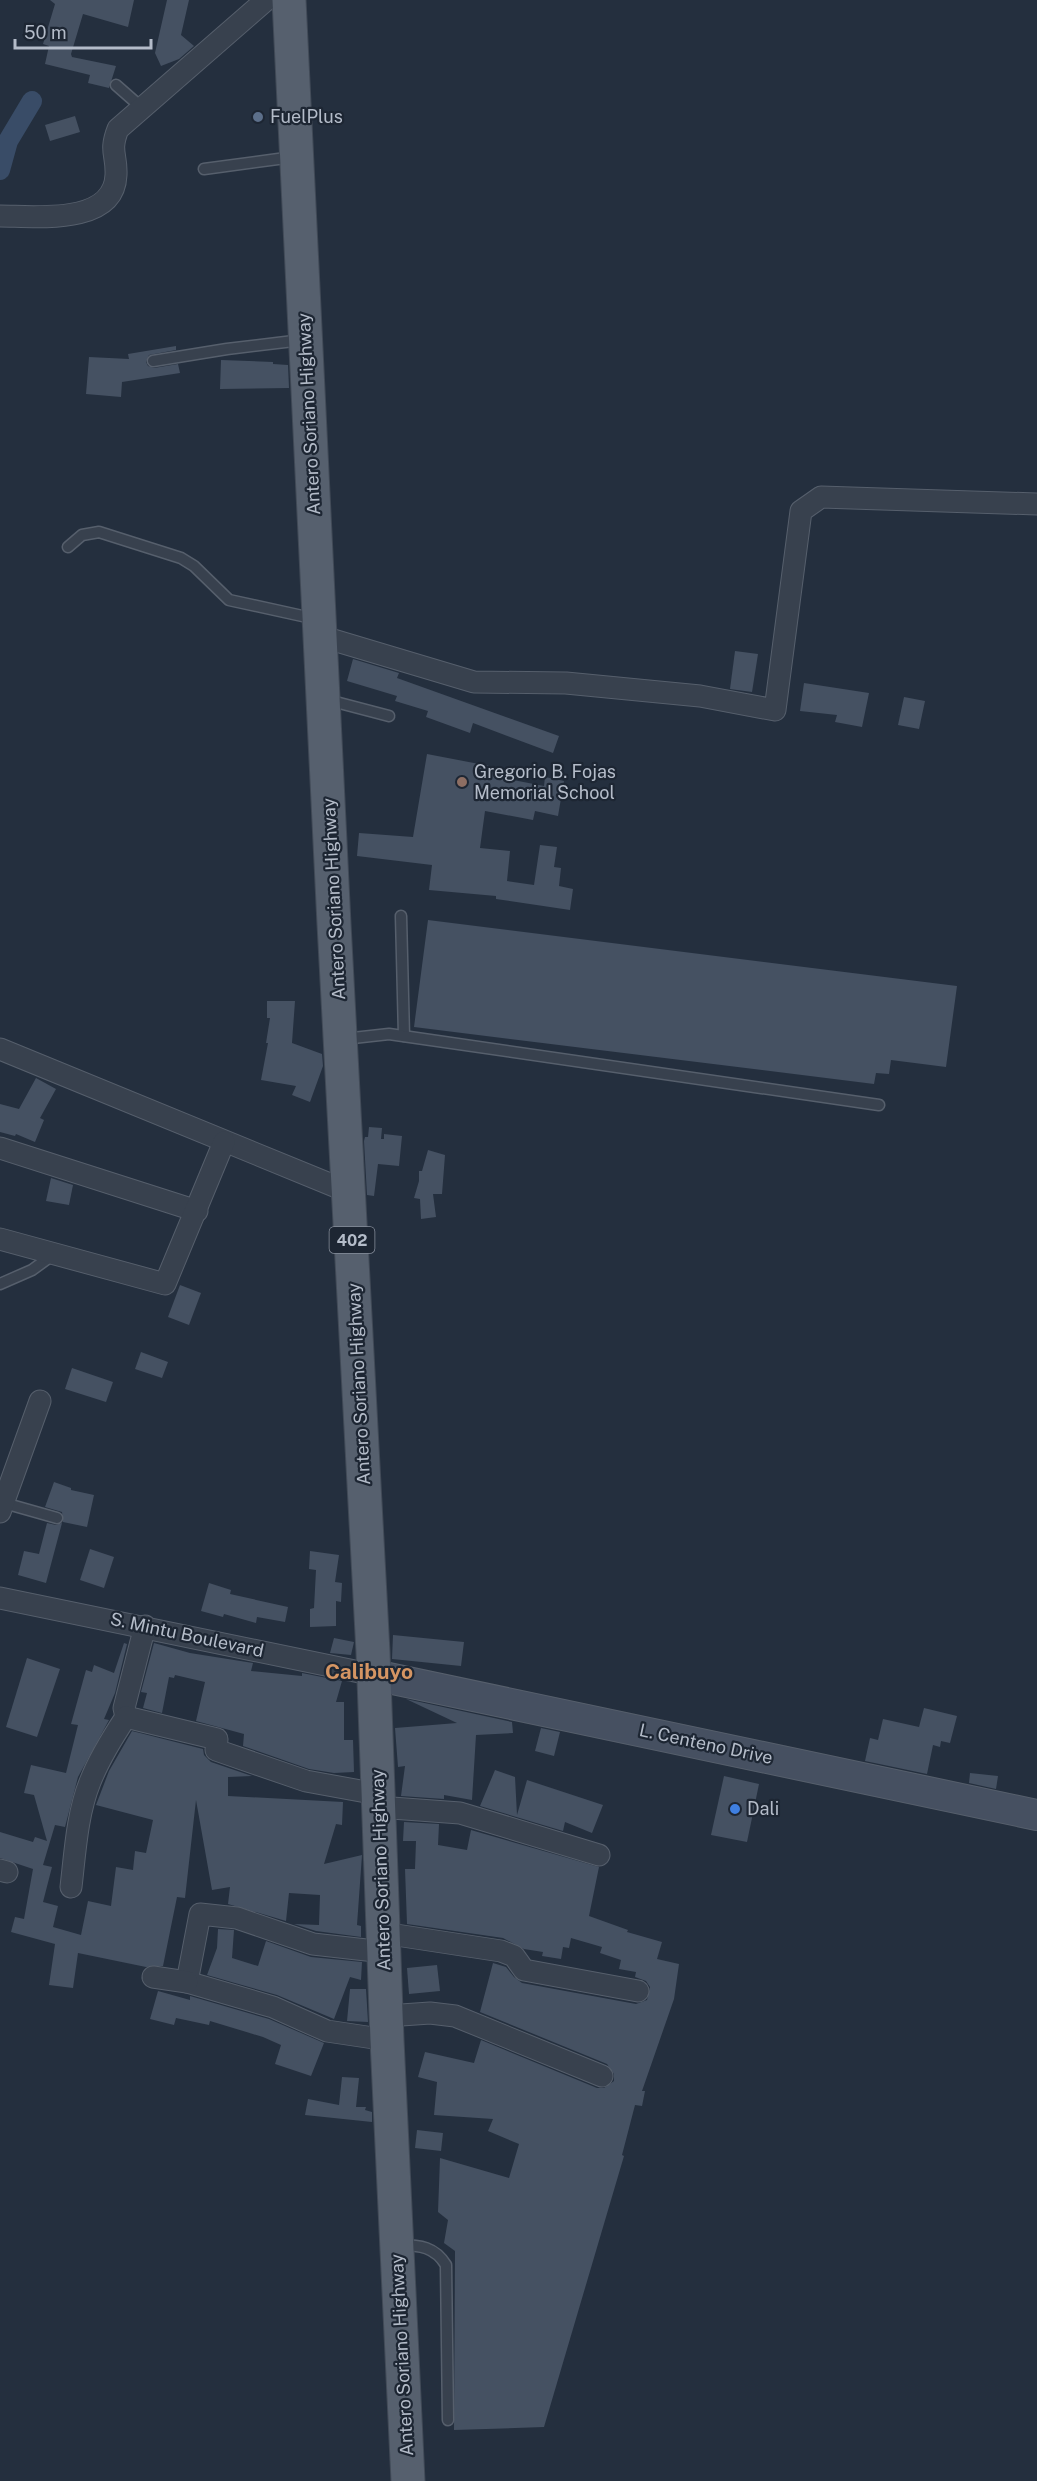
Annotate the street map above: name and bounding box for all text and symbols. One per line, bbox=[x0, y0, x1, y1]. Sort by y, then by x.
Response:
scale bar bbox=[15, 12, 152, 50]
text: 50 m bbox=[24, 22, 67, 43]
place label: FuelPlus bbox=[270, 106, 343, 127]
marker: FuelPlus bbox=[251, 110, 265, 124]
street label: Antero Soriano Highway bbox=[293, 312, 324, 516]
place label: Gregorio B. Fojas Memorial School bbox=[474, 761, 616, 803]
marker: Gregorio B. Fojas Memorial School bbox=[455, 775, 469, 789]
street label: Antero Soriano Highway bbox=[318, 797, 349, 1001]
road number: 402 bbox=[330, 1227, 374, 1253]
street label: Antero Soriano Highway bbox=[343, 1282, 374, 1486]
street label: S. Mintu Boulevard bbox=[108, 1608, 266, 1661]
district label: Calibuyo bbox=[325, 1659, 413, 1684]
street label: L. Centeno Drive bbox=[637, 1719, 775, 1768]
street label: Antero Soriano Highway bbox=[366, 1768, 395, 1971]
place label: Dali bbox=[747, 1798, 779, 1819]
marker: Dali bbox=[728, 1802, 742, 1816]
street label: Antero Soriano Highway bbox=[386, 2253, 417, 2457]

